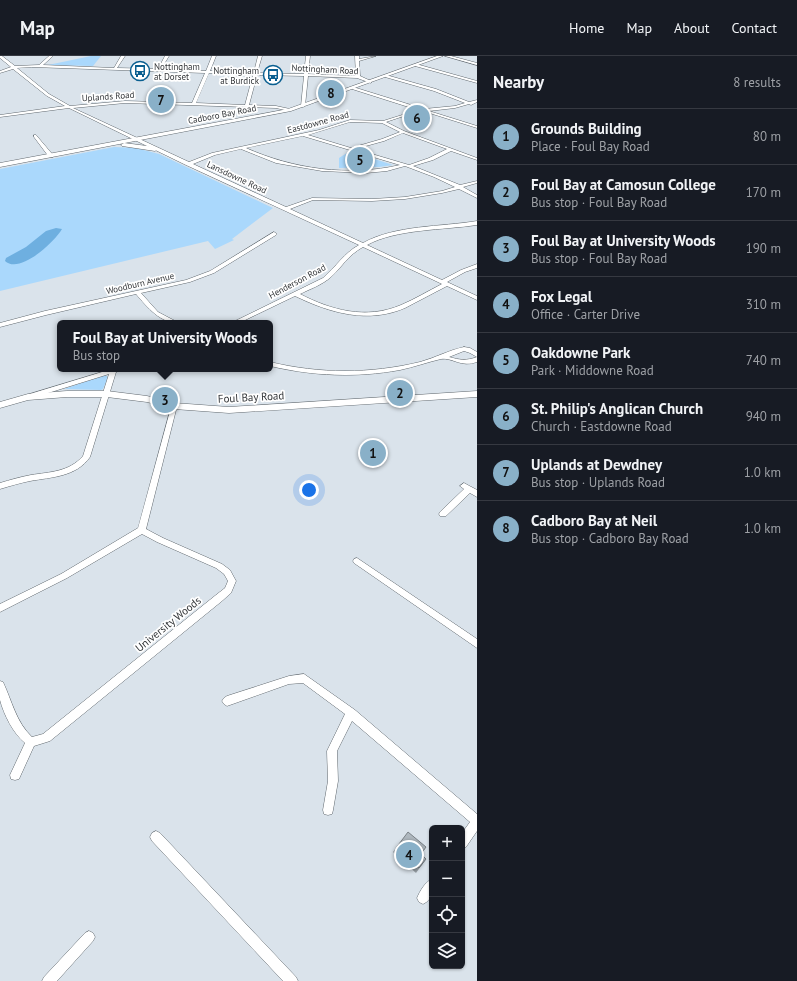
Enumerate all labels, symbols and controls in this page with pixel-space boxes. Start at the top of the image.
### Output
text: Map [20,16,55,40]
text: Home [569,19,604,37]
text: Map [626,19,652,37]
text: About [674,19,710,37]
text: Contact [732,19,777,37]
bus stop icon: Nottingham at Dorset [129,60,151,82]
place label: Nottingham at Dorset [154,61,200,82]
street label: Nottingham Road [291,62,359,76]
bus stop icon: Nottingham at Burdick [262,64,284,86]
place label: Nottingham at Burdick [213,65,260,86]
text: Nearby [493,71,544,93]
text: 8 results [733,74,781,91]
pin: 8 [318,78,344,108]
pin: 7 [148,85,174,115]
street label: Uplands Road [81,89,135,103]
street label: Cadboro Bay Road [187,102,257,126]
pin: 6 [404,103,430,133]
street label: Eastdowne Road [286,108,350,135]
text: Grounds Building [531,119,642,138]
text: 1 [502,128,510,145]
text: 80 m [753,128,781,145]
text: Place · Foul Bay Road [531,138,650,155]
pin: 5 [347,145,373,175]
street label: Lansdowne Road [205,158,269,196]
text: Foul Bay at Camosun College [531,175,716,194]
text: 2 [502,184,510,201]
text: 170 m [746,184,781,201]
text: Bus stop · Foul Bay Road [531,194,667,211]
text: Foul Bay at University Woods [531,231,716,250]
text: 3 [502,240,510,257]
text: 190 m [746,240,781,257]
text: Bus stop · Foul Bay Road [531,250,667,267]
street label: Henderson Road [267,261,328,301]
street label: Woodburn Avenue [105,270,176,296]
text: Fox Legal [531,287,592,306]
text: 4 [502,296,510,313]
text: 310 m [746,296,781,313]
text: Office · Carter Drive [531,306,640,323]
popup [57,320,273,372]
text: Foul Bay at University Woods [73,328,257,347]
text: Oakdowne Park [531,343,630,362]
text: Bus stop [73,347,120,364]
text: 5 [502,352,510,369]
text: 740 m [746,352,781,369]
text: Park · Middowne Road [531,362,654,379]
pin: 2 [387,378,413,408]
pin: 3 [152,385,178,415]
street label: Foul Bay Road [217,388,285,406]
text: St. Philip's Anglican Church [531,399,703,418]
text: 6 [502,408,510,425]
text: 940 m [746,408,781,425]
text: Church · Eastdowne Road [531,418,672,435]
pin: 1 [360,438,386,468]
text: Uplands at Dewdney [531,455,662,474]
text: 7 [502,464,510,481]
text: 1.0 km [744,464,781,481]
text: Bus stop · Uplands Road [531,474,665,491]
your location [299,480,319,500]
text: Cadboro Bay at Neil [531,511,657,530]
text: 8 [502,520,510,537]
text: 1.0 km [744,520,781,537]
text: Bus stop · Cadboro Bay Road [531,530,689,547]
street label: University Woods [132,593,204,655]
map controls [429,825,465,969]
button: + [429,825,465,861]
pin: 4 [396,840,422,870]
button: − [429,861,465,897]
button: locate [429,897,465,933]
button: layers [429,933,465,969]

